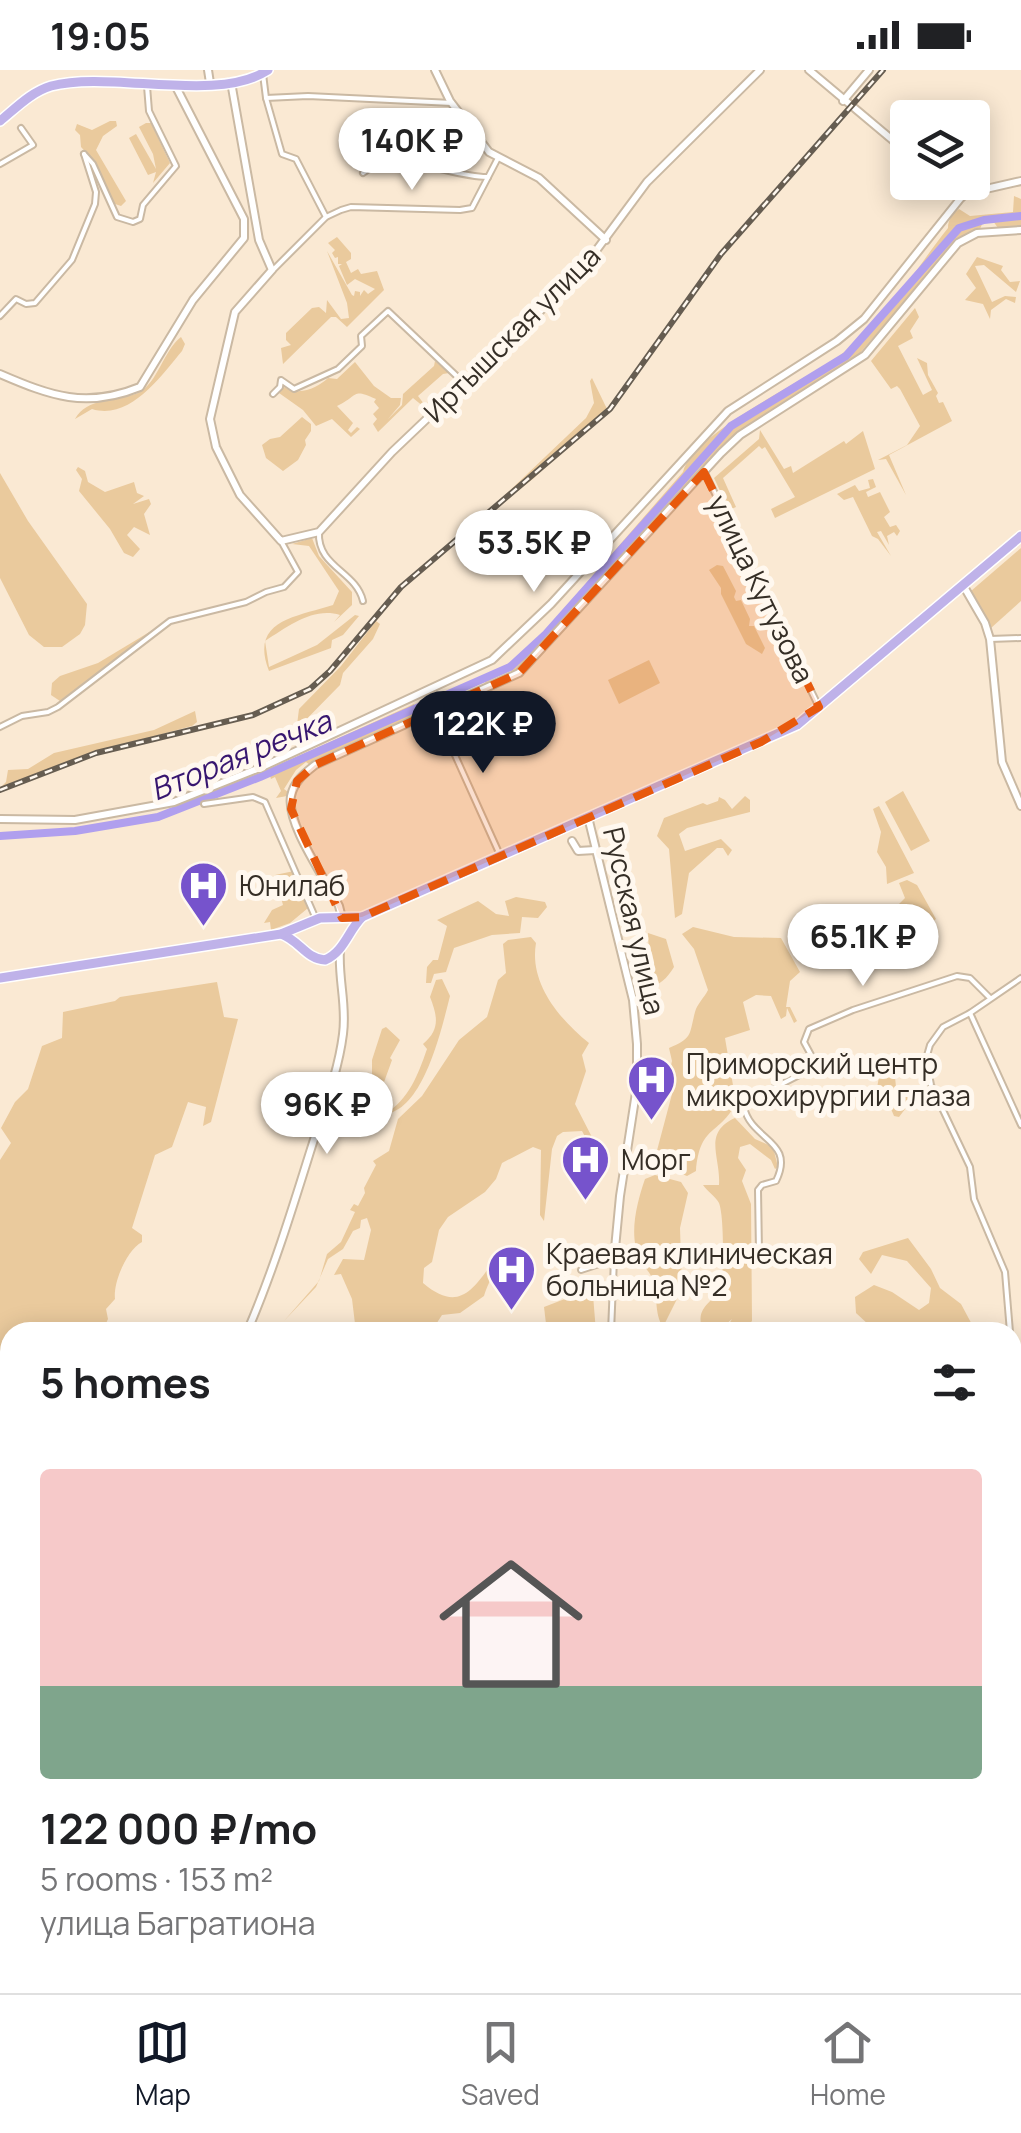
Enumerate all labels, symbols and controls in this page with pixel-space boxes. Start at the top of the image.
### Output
text: 19:05 [50,9,151,61]
map controls [890,100,990,200]
button: layers [890,100,990,200]
pin: 140K ₽ [331,108,493,193]
text: 140K ₽ [361,118,463,162]
street label: Иртышская улица [415,237,608,430]
street label: улица Кутузова [700,488,824,689]
pin: 53.5K ₽ [442,510,626,595]
text: 53.5K ₽ [477,520,591,564]
pin: 122K ₽ [402,691,564,776]
water label: Вторая речка [144,699,338,809]
text: 122K ₽ [433,701,533,745]
street label: Русская улица [595,823,675,1018]
hospital icon: Юнилаб [178,860,230,928]
place label: Юнилаб [239,866,345,904]
pin: 65.1K ₽ [771,904,955,989]
text: 65.1K ₽ [810,914,916,958]
place label: Приморский центр микрохирургии глаза [686,1044,971,1114]
hospital icon: Приморский центр микрохирургии глаза [625,1054,677,1122]
pin: 96K ₽ [257,1072,397,1157]
text: 96K ₽ [283,1082,371,1126]
hospital icon: Морг [560,1134,612,1202]
place label: Морг [621,1140,691,1178]
place label: Краевая клиническая больница №2 [546,1234,833,1304]
hospital icon: Краевая клиническая больница №2 [485,1244,537,1312]
text: 5 homes [40,1353,211,1411]
icon: filters [927,1355,982,1410]
icon: home [421,1534,601,1714]
text: 122 000 ₽/mo [40,1799,317,1857]
text: 5 rooms · 153 m² [40,1857,273,1901]
text: улица Багратиона [40,1901,316,1945]
tab: Map [135,2015,191,2113]
tab: Saved [461,2015,540,2113]
tab: Home [810,2015,886,2113]

